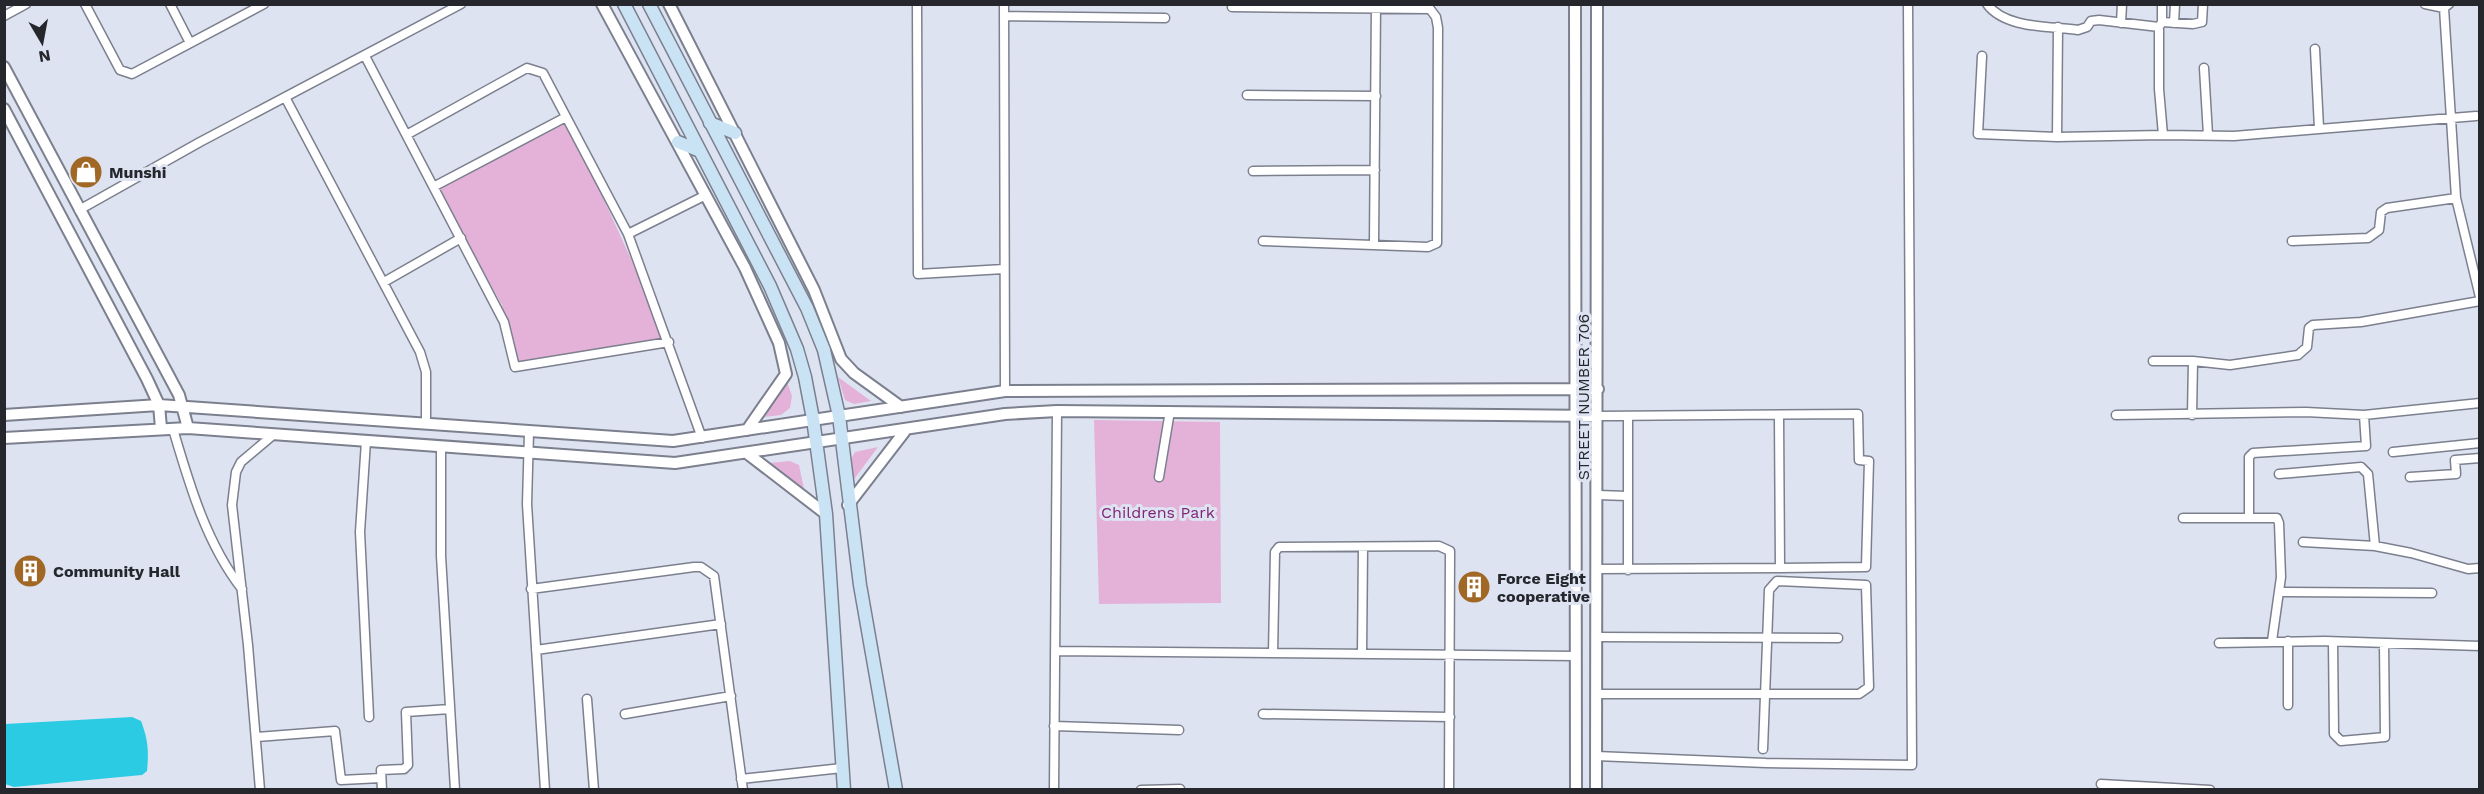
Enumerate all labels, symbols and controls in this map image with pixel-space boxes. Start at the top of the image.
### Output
north arrow [12,12,72,72]
text: N [37,46,52,67]
shop icon: Munshi [68,154,104,190]
place label: Munshi [109,163,166,182]
street label: STREET NUMBER 706 [1574,314,1593,480]
park label: Childrens Park [1101,503,1215,522]
building icon: Community Hall [12,553,48,589]
place label: Community Hall [53,562,181,581]
building icon: Force Eight cooperative [1456,569,1492,605]
place label: Force Eight cooperative [1497,569,1590,606]

